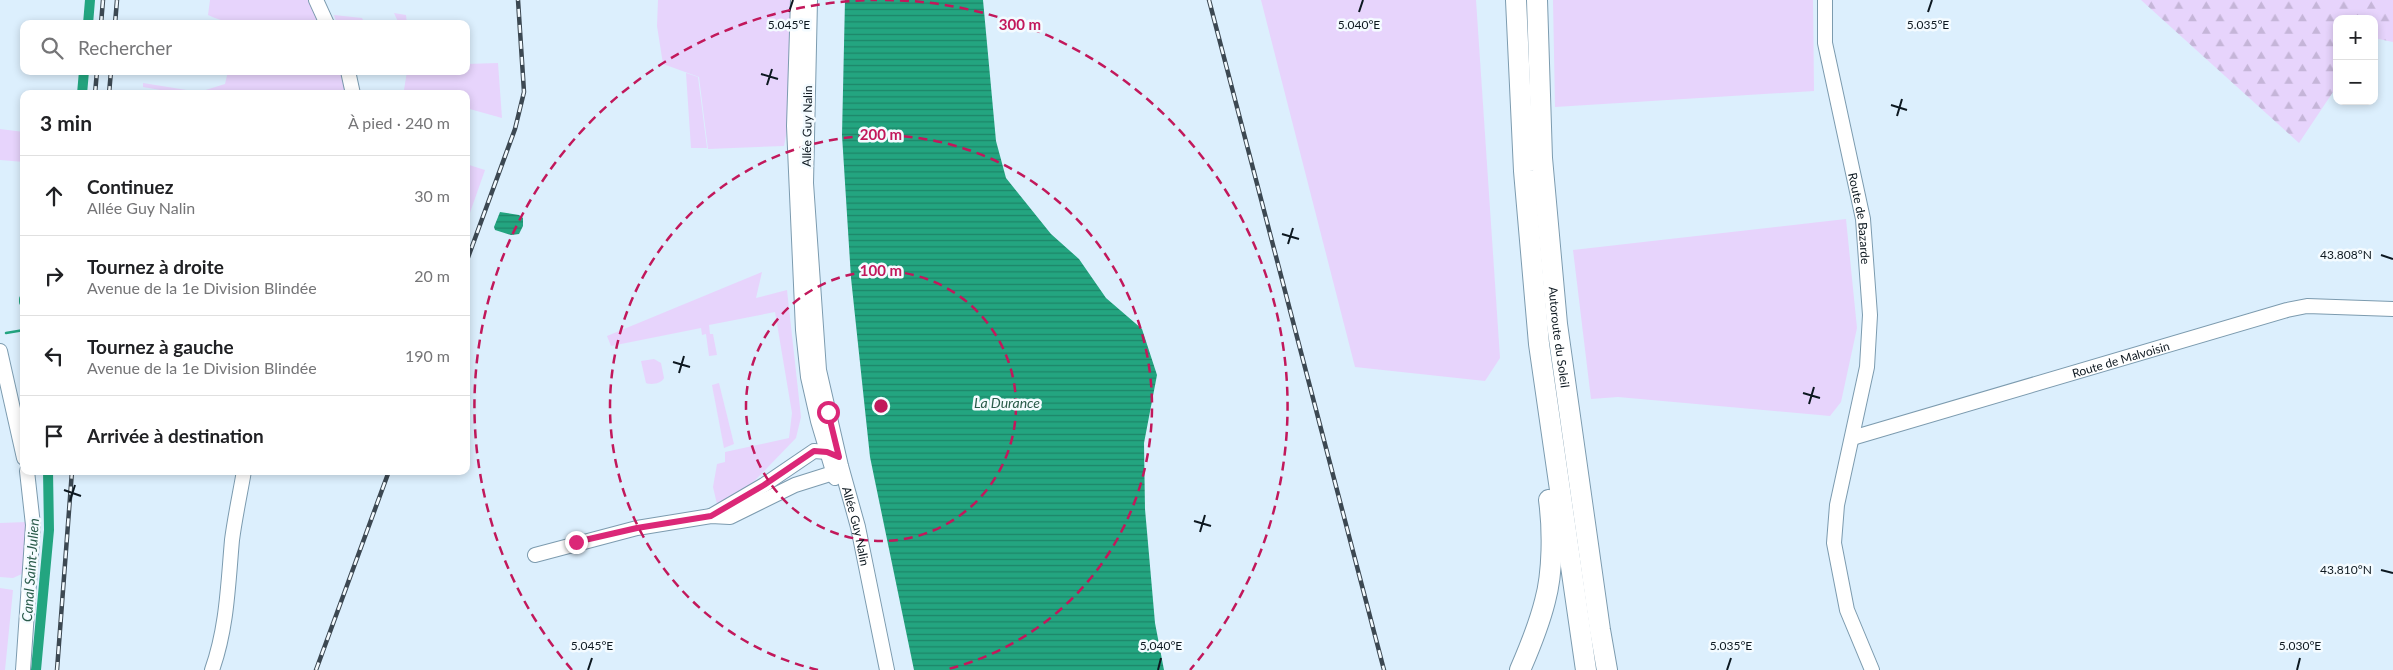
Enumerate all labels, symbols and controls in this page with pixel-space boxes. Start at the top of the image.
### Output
text: 300 m [999,15,1041,33]
map controls [2333,15,2378,105]
button: + [2333,15,2378,60]
text: 5.045°E [768,17,810,32]
text: 5.040°E [1338,17,1380,32]
text: 5.035°E [1907,17,1949,32]
search box [20,20,470,75]
icon: search [38,34,66,62]
text: Rechercher [78,36,172,59]
button: − [2333,60,2378,105]
street label: Allée Guy Nalin [799,85,815,167]
text: 3 min [40,110,92,135]
text: À pied · 240 m [348,113,450,132]
text: 200 m [860,125,902,143]
street label: Route de Bazarde [1846,171,1874,265]
text: Continuez [87,175,173,198]
icon: ahead [40,182,68,210]
text: 30 m [414,186,450,205]
text: Allée Guy Nalin [87,198,195,217]
text: 43.808°N [2320,247,2372,262]
text: Tournez à droite [87,255,224,278]
text: 100 m [860,261,902,279]
icon: right [40,262,68,290]
text: 20 m [414,266,450,285]
text: Avenue de la 1e Division Blindée [87,278,317,297]
street label: Autoroute du Soleil [1546,286,1573,389]
text: Tournez à gauche [87,335,234,358]
street label: Route de Malvoisin [2070,338,2171,380]
icon: left [40,342,68,370]
text: 190 m [405,346,450,365]
text: Avenue de la 1e Division Blindée [87,358,317,377]
water label: La Durance [974,394,1040,411]
centre of rings [872,397,890,415]
route start [817,401,840,424]
icon: arrive [40,422,68,450]
text: Arrivée à destination [87,424,264,447]
street label: Allée Guy Nalin [840,485,873,567]
water label: Canal Saint-Julien [18,518,42,622]
route end [565,531,588,554]
text: 43.810°N [2320,562,2372,577]
text: 5.045°E [571,638,613,653]
text: 5.040°E [1140,638,1182,653]
text: 5.035°E [1710,638,1752,653]
text: 5.030°E [2279,638,2321,653]

